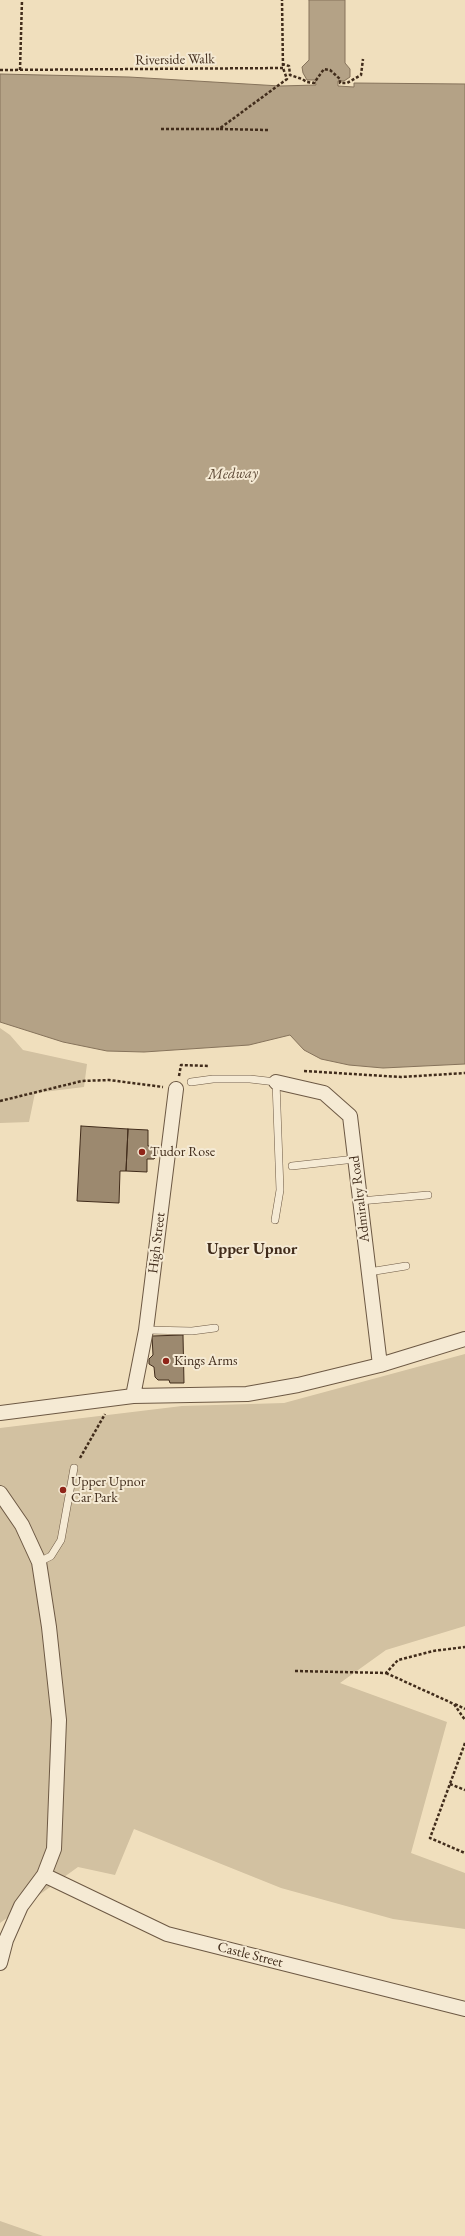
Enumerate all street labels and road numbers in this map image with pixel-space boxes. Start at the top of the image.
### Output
street label: Riverside Walk [135,51,215,69]
street label: Admiralty Road [346,1155,374,1243]
street label: High Street [145,1211,169,1275]
street label: Castle Street [216,1939,284,1971]

